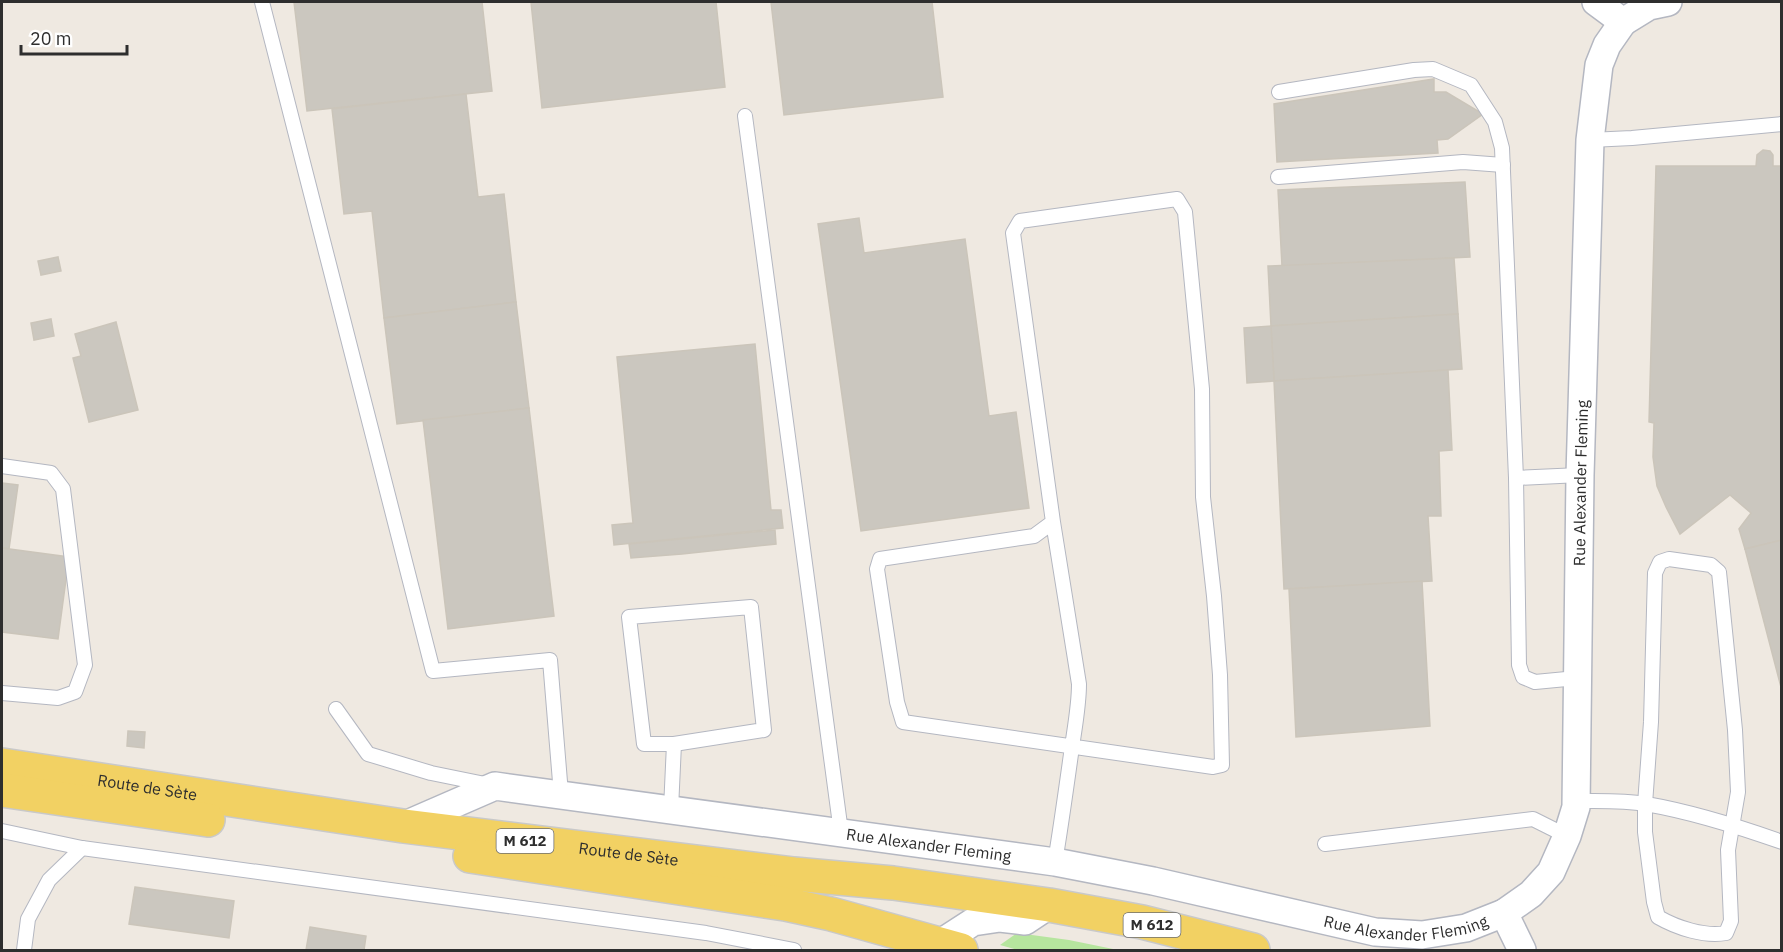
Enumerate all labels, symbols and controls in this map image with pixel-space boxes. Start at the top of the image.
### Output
scale bar [21,18,128,56]
text: 20 m [30,27,72,50]
street label: Rue Alexander Fleming [1569,399,1592,566]
street label: Route de Sète [96,770,199,805]
street label: Rue Alexander Fleming [845,824,1013,866]
road number: M 612 [496,829,554,853]
street label: Route de Sète [578,838,680,870]
street label: Rue Alexander Fleming [1322,910,1491,945]
road number: M 612 [1124,913,1180,937]

